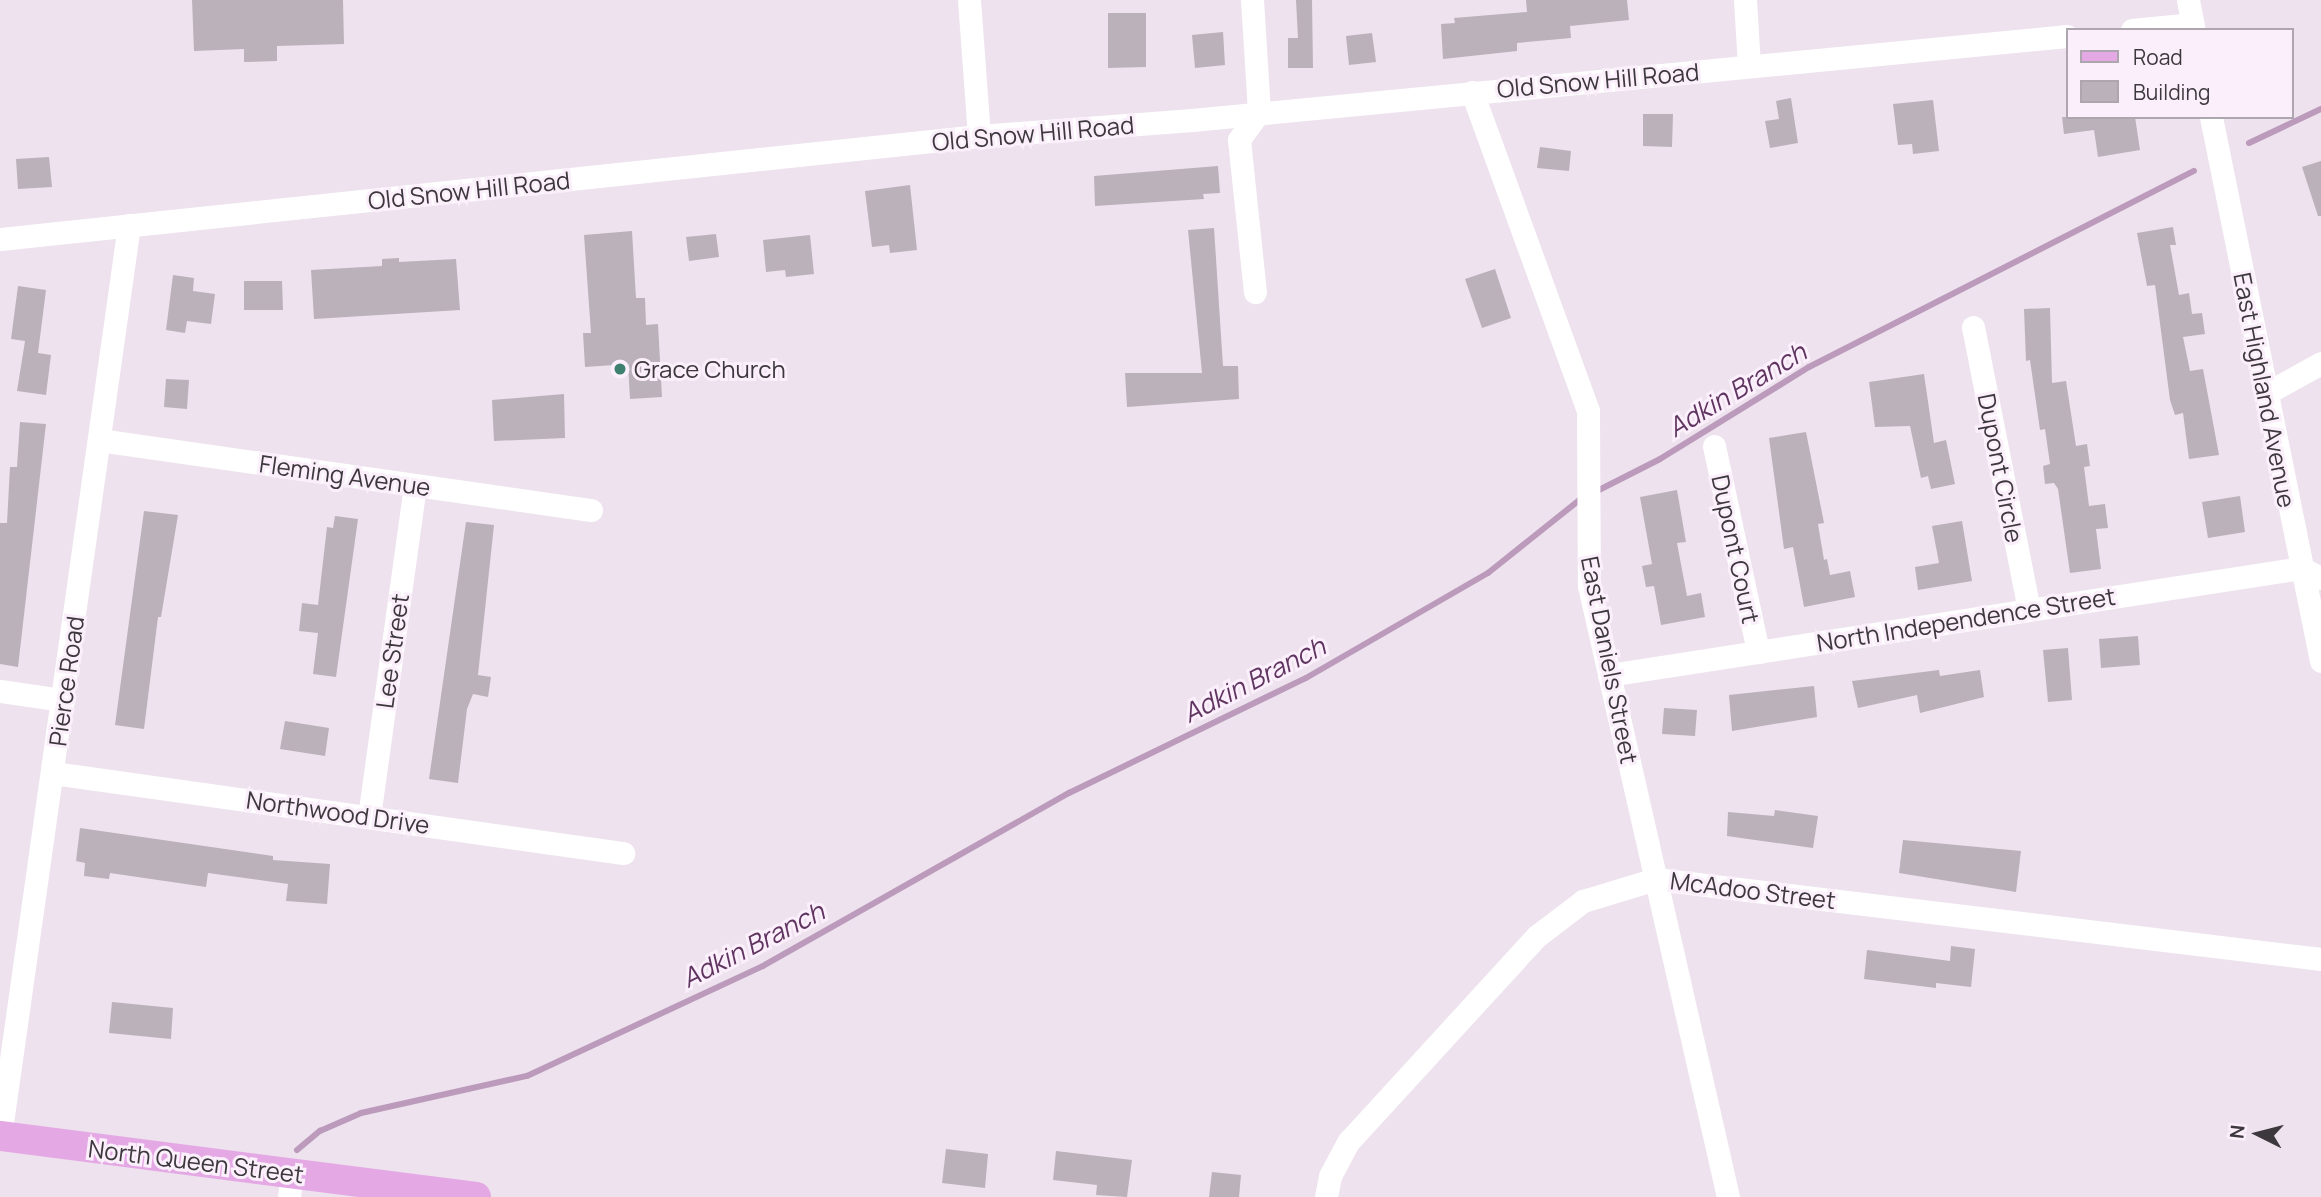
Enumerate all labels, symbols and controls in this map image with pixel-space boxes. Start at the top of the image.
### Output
legend [2066,28,2293,119]
text: Road [2133,43,2183,71]
street label: Old Snow Hill Road [1496,57,1700,103]
text: Building [2133,78,2210,106]
street label: Old Snow Hill Road [931,110,1135,156]
street label: Old Snow Hill Road [367,165,571,215]
street label: East Highland Avenue [2228,270,2302,510]
water label: Adkin Branch [1662,336,1812,444]
place label: Grace Church [634,355,786,383]
marker: Grace Church [612,361,628,377]
street label: Dupont Circle [1972,391,2030,545]
street label: Fleming Avenue [257,449,433,501]
street label: Dupont Court [1706,472,1766,626]
street label: East Daniels Street [1576,554,1644,766]
street label: North Independence Street [1815,581,2117,657]
street label: Lee Street [370,592,414,710]
street label: Pierce Road [43,614,89,748]
water label: Adkin Branch [1177,631,1331,729]
street label: Northwood Drive [245,785,431,839]
street label: McAdoo Street [1669,866,1837,914]
water label: Adkin Branch [676,896,830,994]
north arrow [2223,1099,2293,1169]
text: N [2223,1124,2251,1140]
street label: North Queen Street [87,1133,305,1189]

